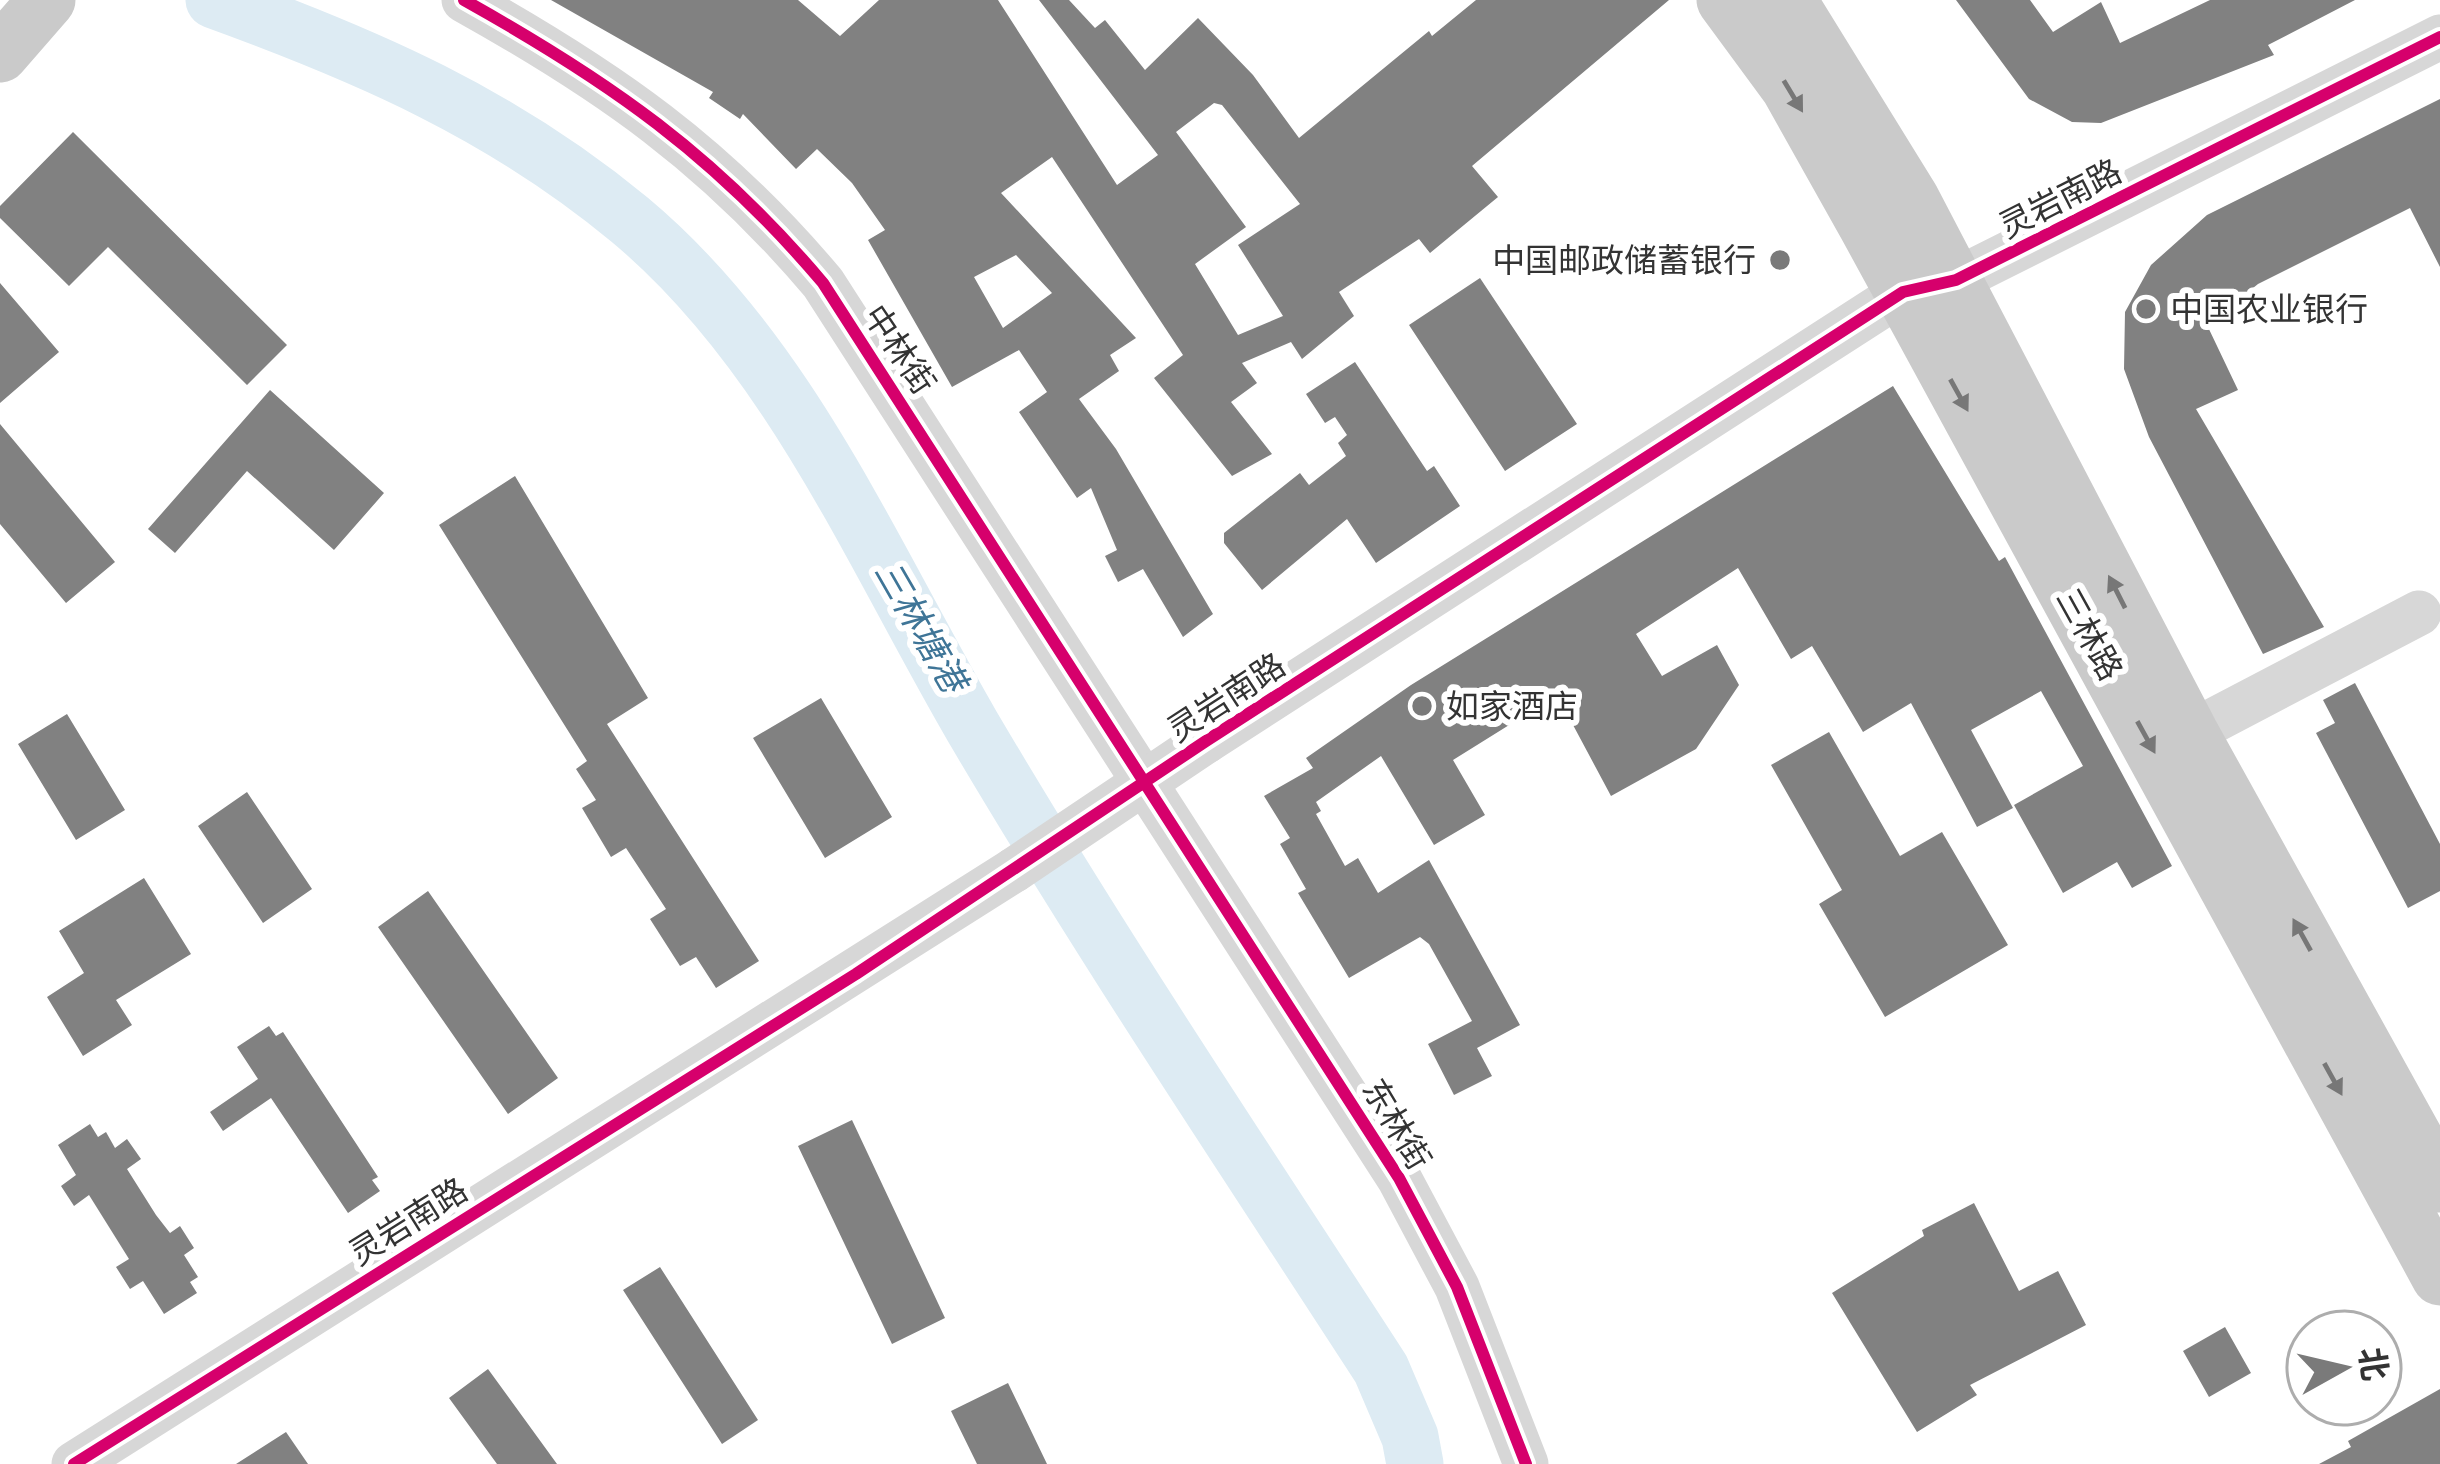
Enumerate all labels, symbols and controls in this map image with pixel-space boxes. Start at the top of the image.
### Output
one-way arrow [1781,79,1802,113]
street label: 灵岩南路 [1991,148,2129,248]
place label: 中国邮政储蓄银行 [1492,238,1756,282]
marker: 中国邮政储蓄银行 [1767,247,1793,273]
place label: 中国农业银行 [2170,287,2368,331]
street label: 中林街 [854,296,946,402]
marker: 中国农业银行 [2133,296,2159,322]
one-way arrow [1948,377,1969,412]
water label: 三林塘港 [864,552,980,705]
one-way arrow [2107,574,2128,609]
street label: 三林路 [2047,580,2133,688]
street label: 灵岩南路 [1159,643,1293,751]
place label: 如家酒店 [1446,684,1578,728]
marker: 如家酒店 [1409,693,1435,719]
one-way arrow [2135,719,2156,754]
one-way arrow [2292,917,2313,952]
one-way arrow [2322,1062,2343,1097]
street label: 东林街 [1353,1070,1441,1178]
street label: 灵岩南路 [340,1167,476,1275]
north arrow [2284,1308,2404,1428]
text: 北 [2350,1344,2398,1383]

